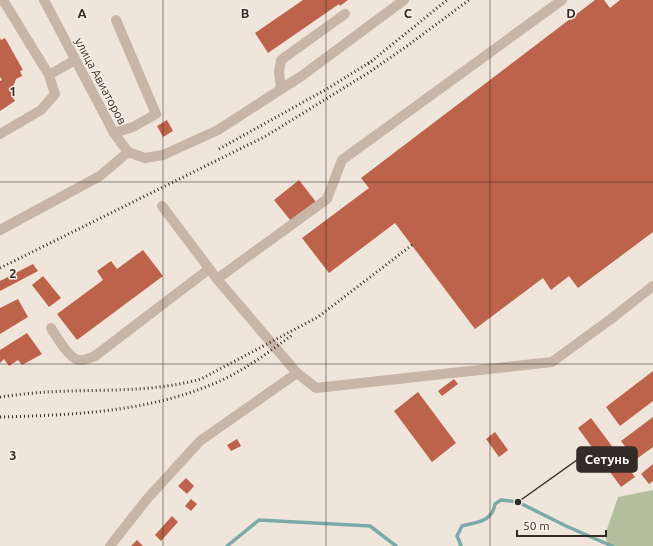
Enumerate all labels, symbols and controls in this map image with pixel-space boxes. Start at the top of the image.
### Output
text: A [77,6,87,20]
text: B [241,6,250,20]
text: C [404,6,413,20]
text: D [566,6,576,20]
street label: улица Авиаторов [73,35,129,127]
text: 1 [9,84,17,98]
text: 2 [9,266,17,280]
callout: Сетунь [577,447,637,472]
text: 3 [9,448,17,462]
text: Сетунь [585,452,629,466]
scale bar [517,512,606,538]
text: 50 m [523,519,550,532]

